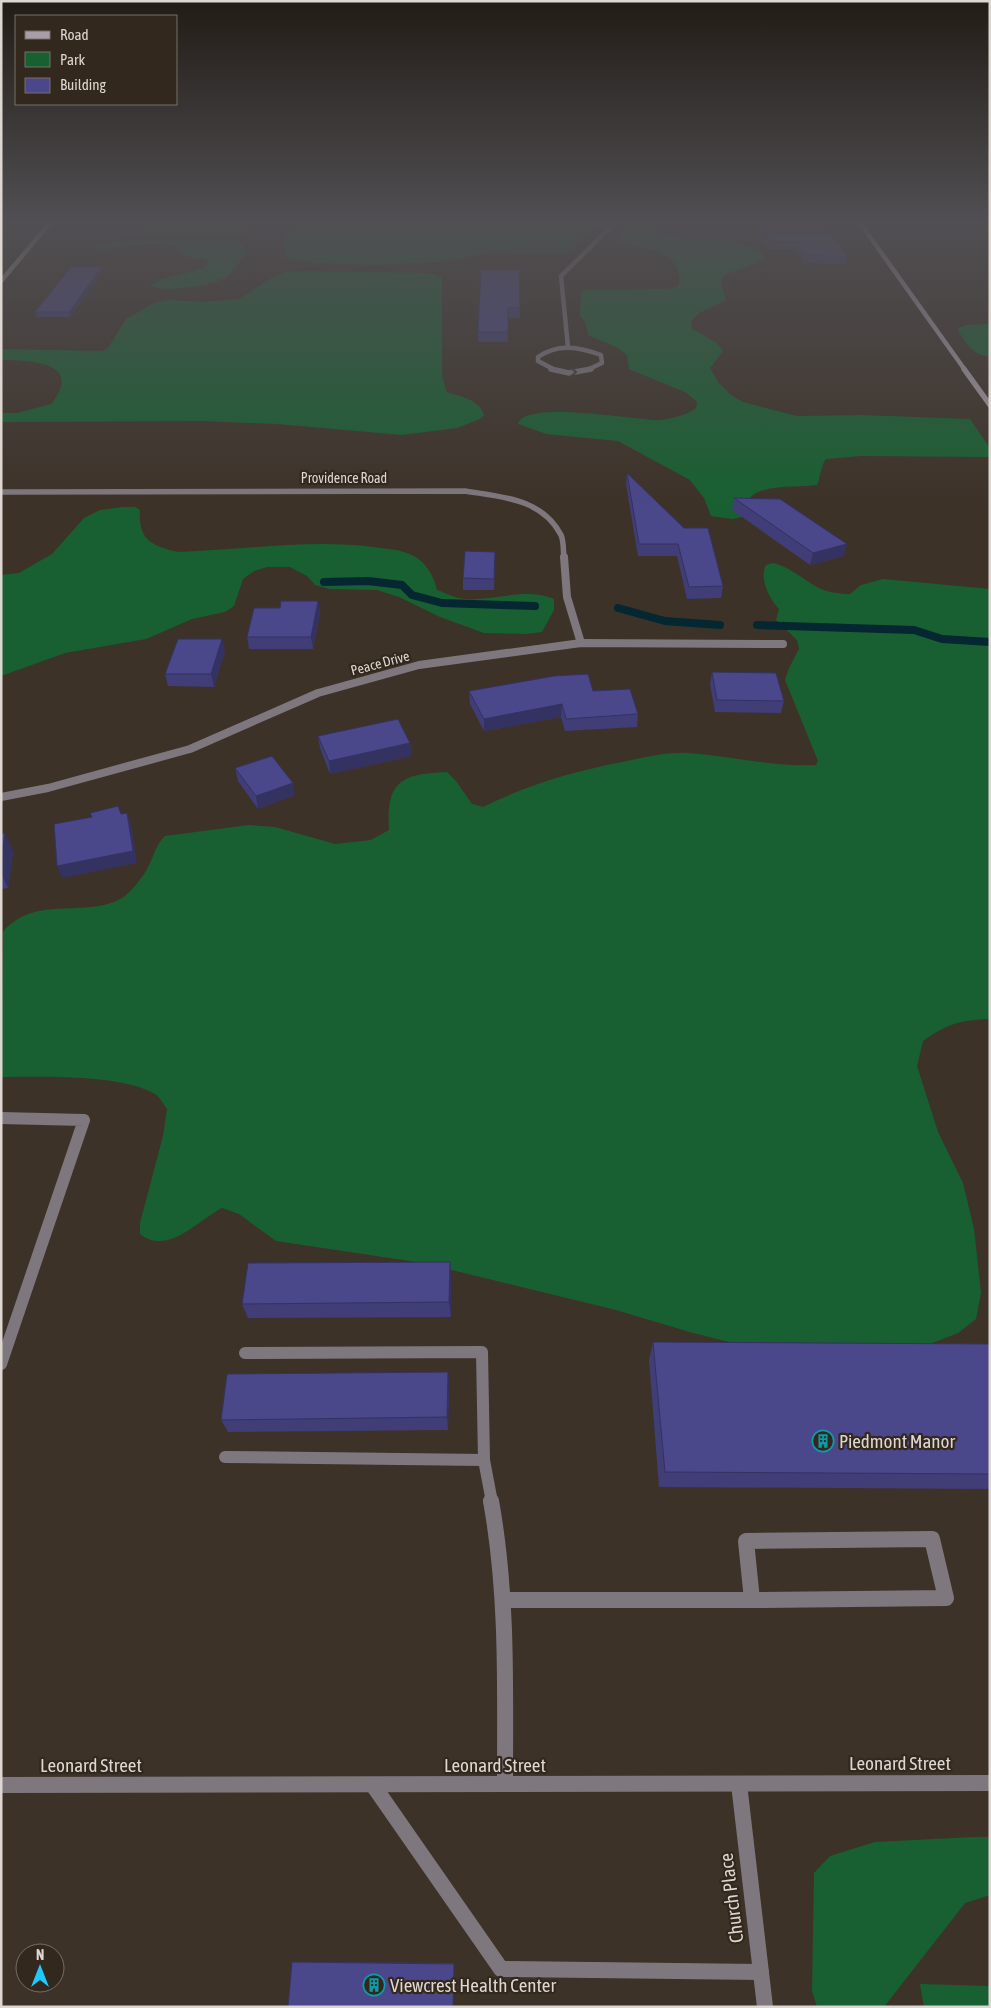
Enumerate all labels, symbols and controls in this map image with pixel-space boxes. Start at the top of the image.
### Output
legend [15,15,178,105]
text: Road [60,26,89,43]
text: Park [60,51,85,68]
text: Building [60,76,106,93]
one-way arrow [569,366,577,377]
street label: Providence Road [301,470,387,486]
street label: Peace Drive [349,647,411,679]
building icon: Piedmont Manor [811,1429,835,1453]
place label: Piedmont Manor [839,1430,955,1452]
street label: Leonard Street [849,1752,951,1774]
street label: Leonard Street [40,1754,142,1776]
street label: Leonard Street [444,1754,546,1776]
street label: Church Place [715,1852,747,1944]
north arrow [15,1943,65,1993]
text: N [36,1947,44,1963]
building icon: Viewcrest Health Center [362,1973,386,1997]
place label: Viewcrest Health Center [390,1974,556,1996]

